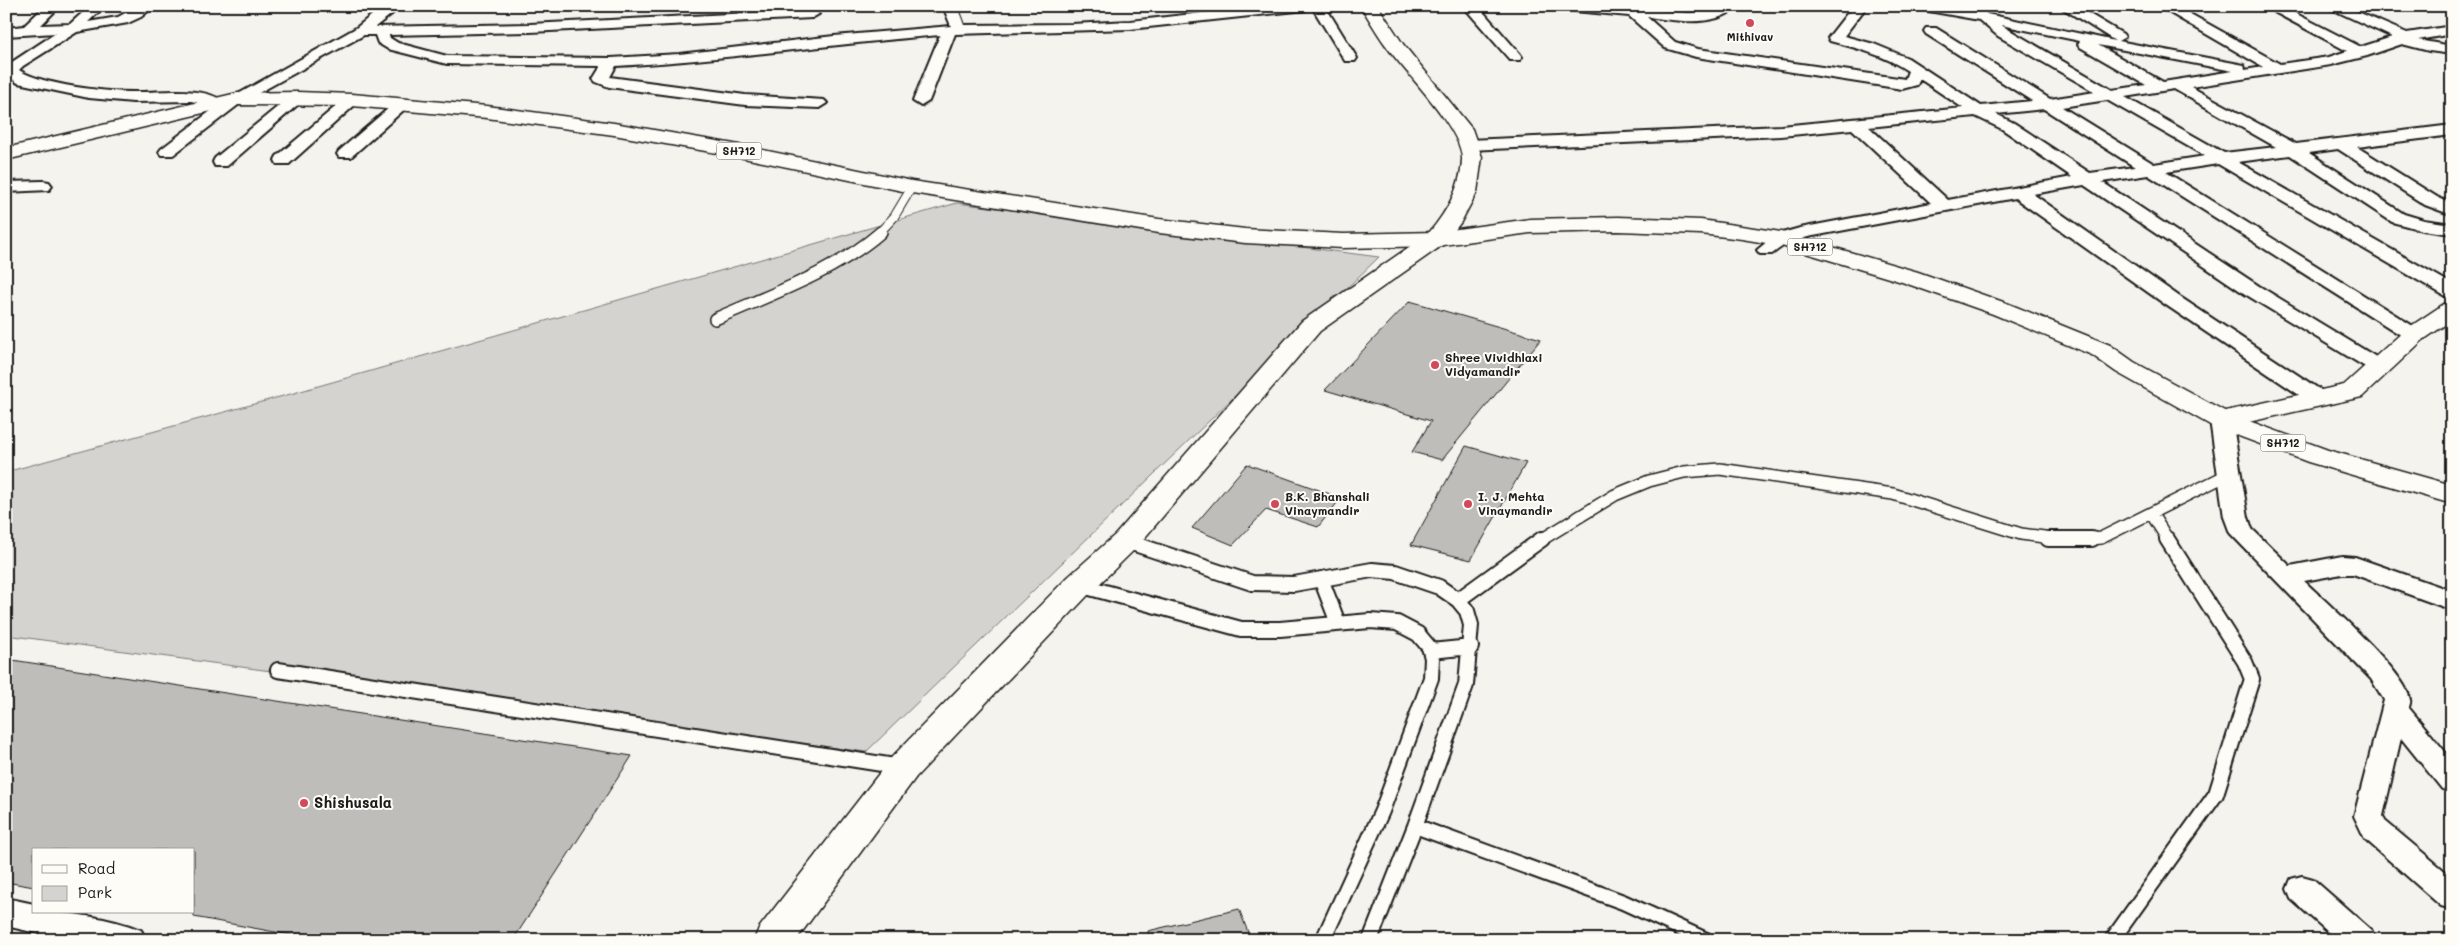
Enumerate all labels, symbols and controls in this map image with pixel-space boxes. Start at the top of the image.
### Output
marker: Mithivav [1744,17,1756,29]
place label: Mithivav [1727,29,1773,44]
road number: SH712 [716,142,762,160]
road number: SH712 [1788,238,1832,256]
place label: Shree Vividhlaxi Vidyamandir [1445,349,1542,379]
marker: Shree Vividhlaxi Vidyamandir [1429,359,1441,371]
road number: SH712 [2260,434,2306,452]
place label: B.K. Bhanshali Vinaymandir [1285,488,1370,518]
place label: I. J. Mehta Vinaymandir [1478,488,1552,518]
marker: B.K. Bhanshali Vinaymandir [1269,498,1281,510]
marker: I. J. Mehta Vinaymandir [1462,498,1474,510]
place label: Shishusala [314,792,392,812]
marker: Shishusala [298,797,310,809]
legend [32,848,195,914]
text: Road [78,858,115,878]
text: Park [78,882,112,902]

